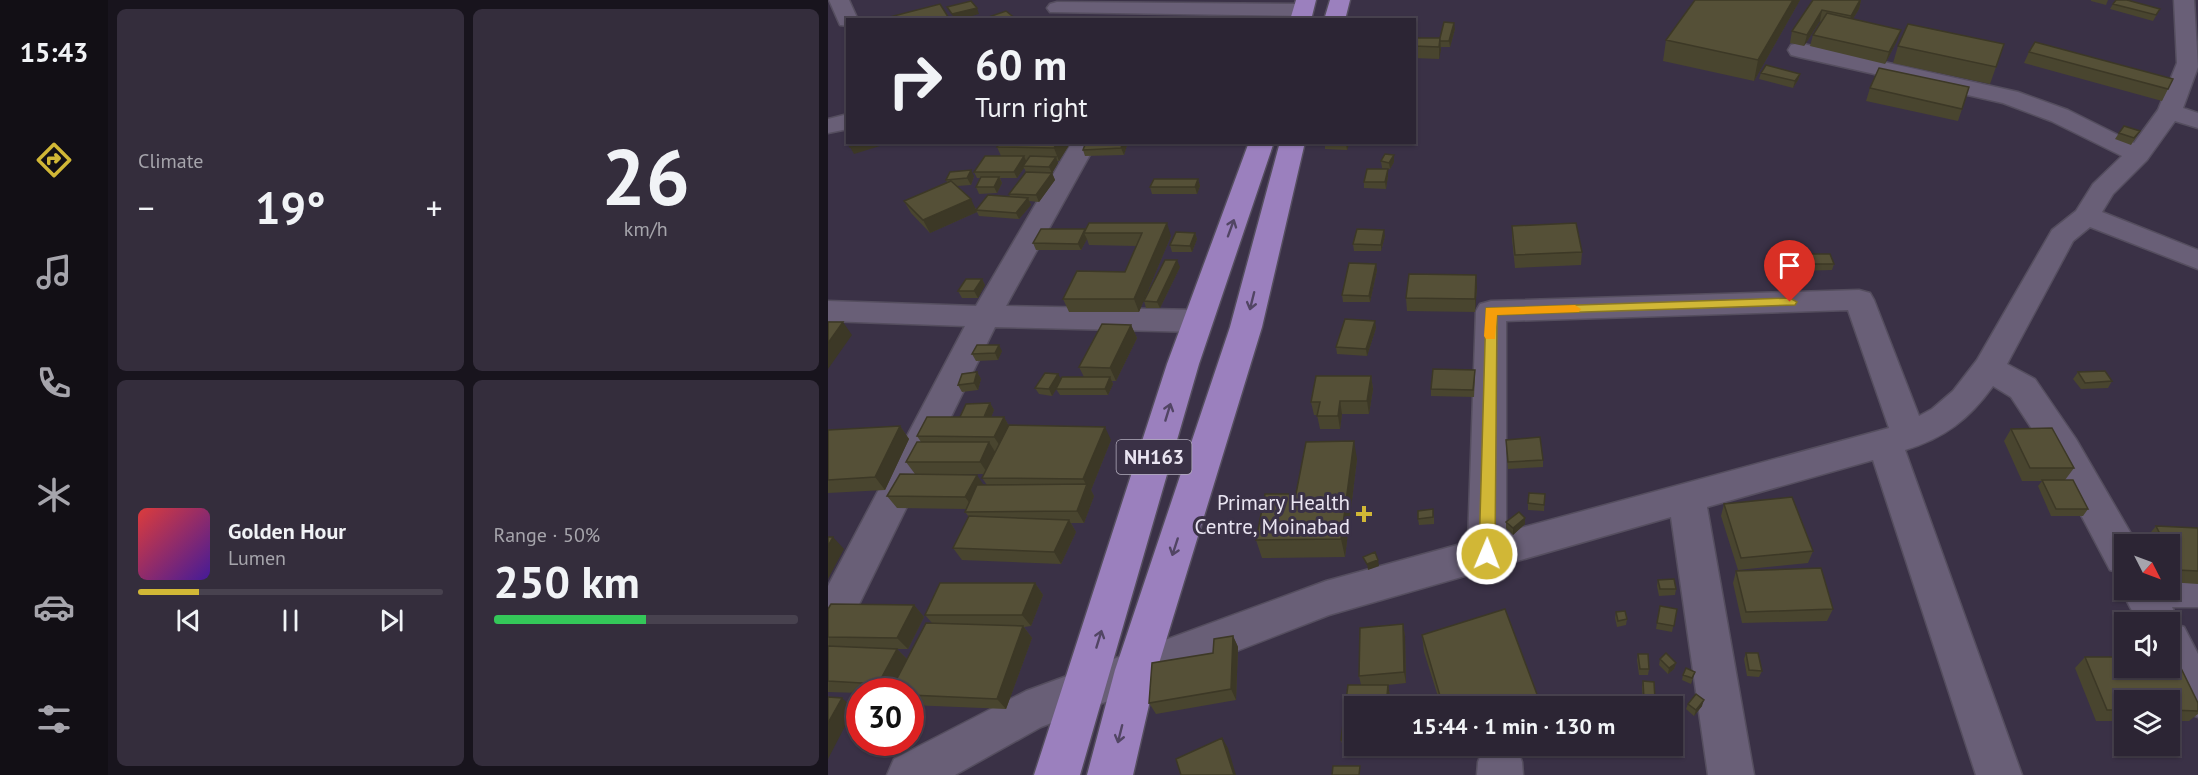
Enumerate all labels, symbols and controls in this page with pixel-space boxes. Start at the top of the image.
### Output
text: 15:43 [20,35,88,69]
text: 60 m [975,37,1067,92]
icon: right [876,42,954,120]
text: Turn right [975,90,1088,124]
text: 26 [602,126,690,227]
icon: directions [33,139,75,181]
text: Climate [138,148,204,174]
text: 19° [255,178,326,236]
text: − [138,186,155,229]
text: + [426,186,442,229]
text: km/h [624,216,668,242]
one-way arrow [1227,219,1238,238]
pin [1764,240,1815,302]
icon: arrive [1773,249,1806,282]
icon: music [33,251,75,293]
one-way arrow [1246,291,1258,310]
icon: phone [33,362,75,404]
one-way arrow [1163,403,1174,422]
road number: NH163 [1116,440,1192,474]
icon: climate [33,474,75,516]
place label: Primary Health Centre, Moinabad [1195,489,1350,540]
marker: Primary Health Centre, Moinabad [1355,505,1373,523]
text: Golden Hour [228,517,346,545]
text: Range · 50% [494,522,600,548]
position arrow [1455,522,1519,586]
north arrow [2114,534,2180,600]
map controls [2114,534,2180,756]
one-way arrow [1169,537,1180,556]
text: Lumen [228,545,286,571]
text: 250 km [494,552,640,610]
icon: car [33,586,75,628]
icon: previous [172,604,205,637]
icon: pause [274,604,307,637]
icon: next [375,604,408,637]
button: sound [2114,612,2180,678]
one-way arrow [1094,630,1105,649]
speed limit sign: 30 [846,678,924,756]
button: layers [2114,690,2180,756]
icon: filters [33,698,75,740]
text: 15:44 · 1 min · 130 m [1412,712,1615,740]
one-way arrow [1114,724,1126,743]

